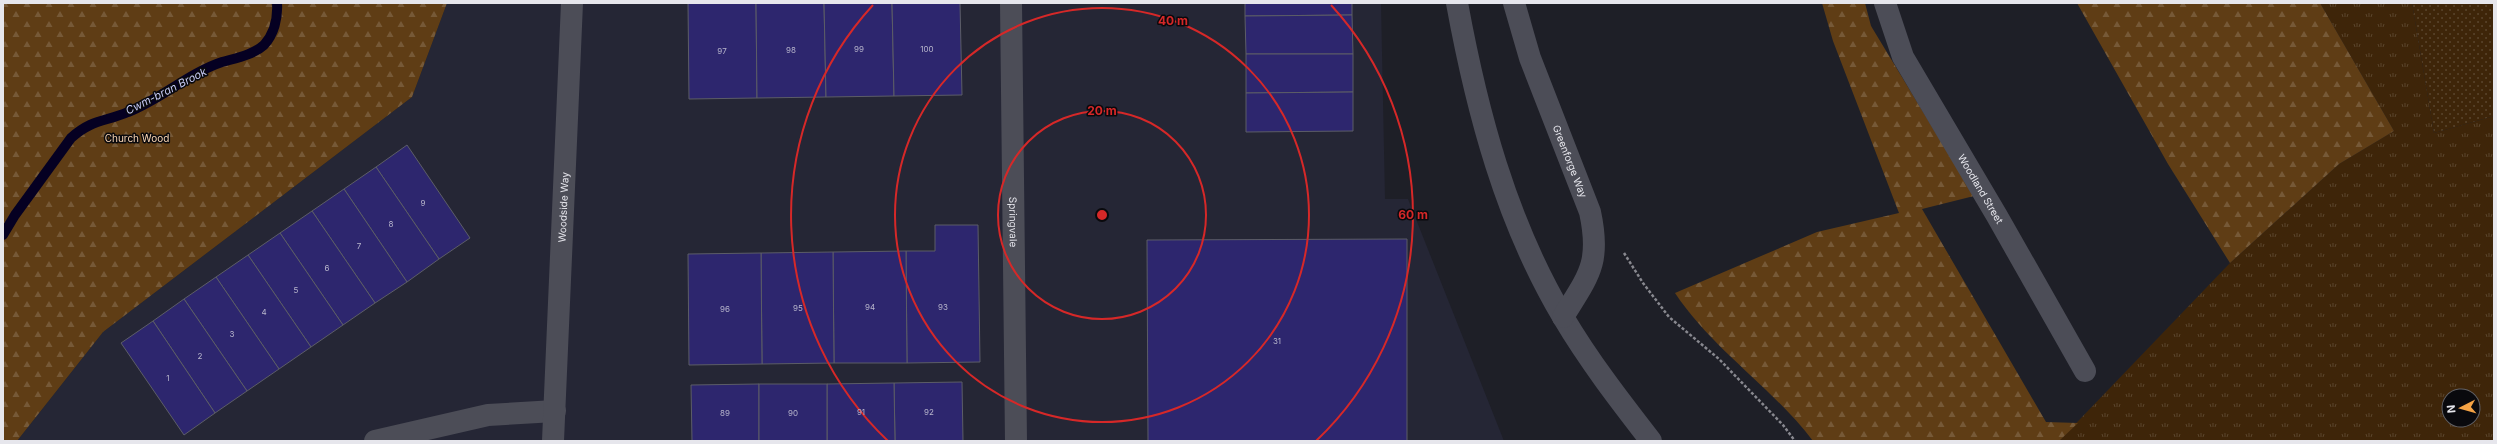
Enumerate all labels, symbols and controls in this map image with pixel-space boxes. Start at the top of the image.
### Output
text: 40 m [1158,13,1188,28]
house number: 99 [854,44,864,54]
house number: 100 [920,44,934,54]
house number: 98 [786,45,796,55]
house number: 97 [717,46,727,56]
water label: Cwm-bran Brook [123,64,210,117]
text: 20 m [1087,103,1117,118]
street label: Greenforge Way [1551,123,1590,200]
park label: Church Wood [105,132,169,144]
street label: Woodland Street [1956,152,2006,226]
street label: Woodside Way [556,171,571,243]
street label: Springvale [1007,197,1020,247]
house number: 9 [421,198,426,208]
text: 60 m [1398,207,1428,222]
centre of rings [1095,208,1109,222]
house number: 8 [389,219,394,229]
house number: 7 [357,241,362,251]
house number: 6 [325,263,330,273]
house number: 5 [294,285,299,295]
house number: 94 [865,302,875,312]
house number: 93 [938,302,948,312]
house number: 95 [793,303,803,313]
house number: 96 [720,304,730,314]
house number: 4 [261,307,267,317]
house number: 3 [230,329,235,339]
house number: 31 [1273,336,1281,346]
house number: 2 [198,351,203,361]
house number: 1 [166,373,170,383]
north arrow [2441,388,2481,428]
text: N [2444,404,2458,414]
house number: 91 [857,407,865,417]
house number: 92 [924,407,934,417]
house number: 89 [720,408,730,418]
house number: 90 [788,408,798,418]

